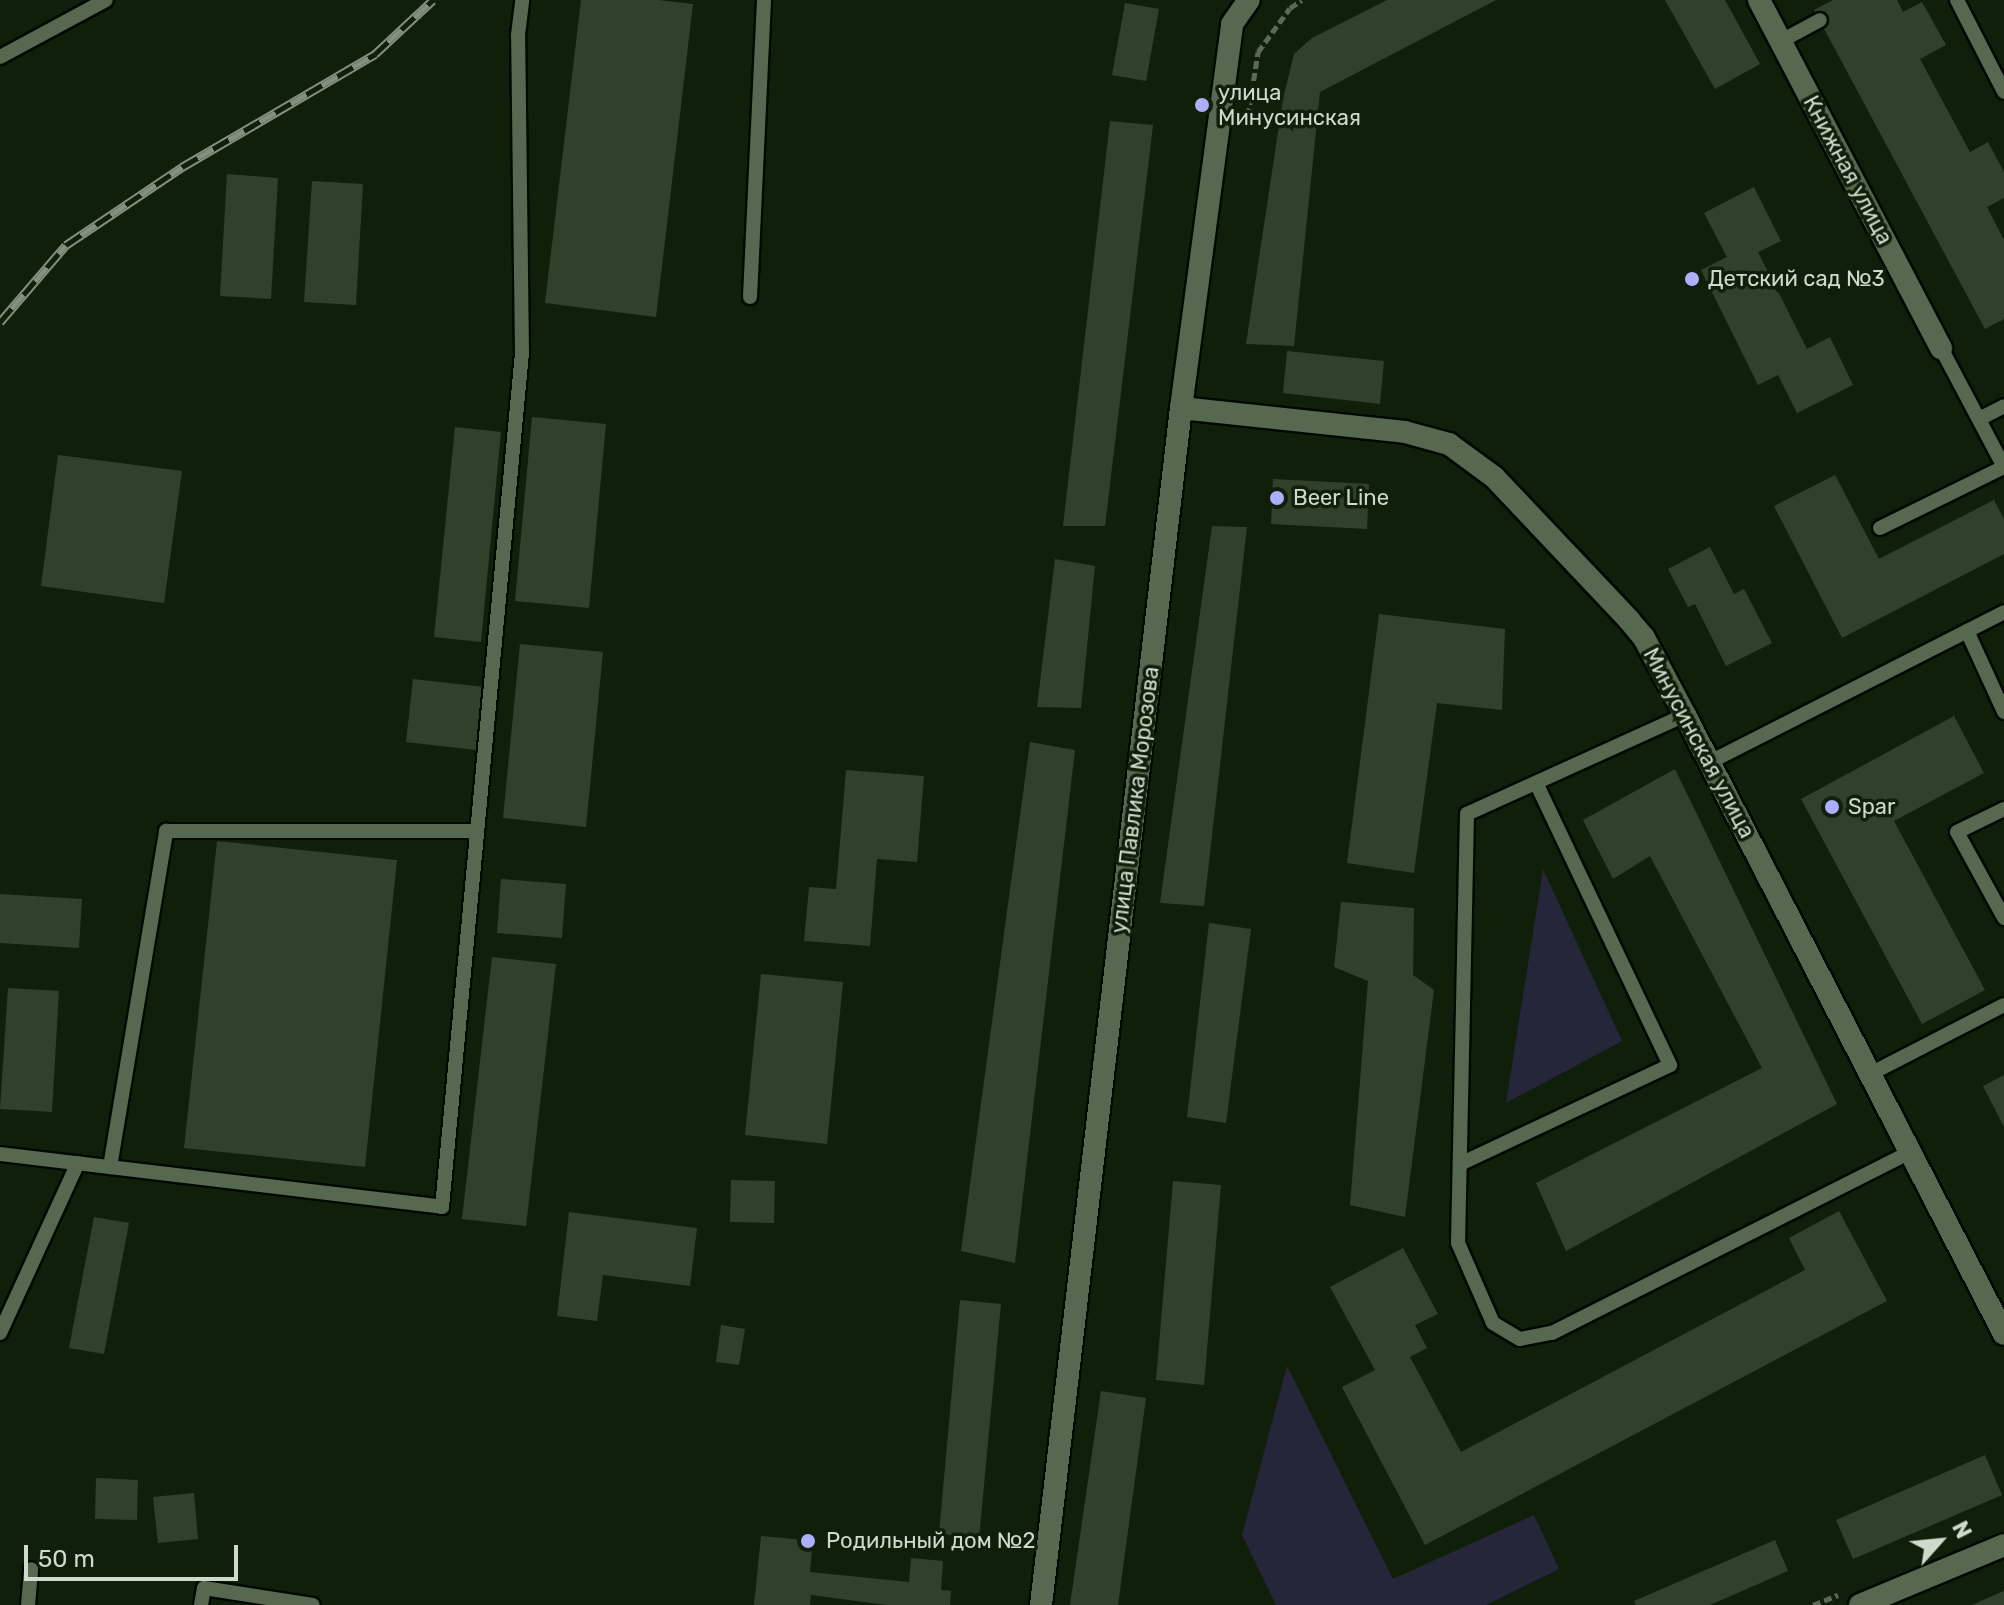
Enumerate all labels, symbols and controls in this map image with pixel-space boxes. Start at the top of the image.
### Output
place label: улица Минусинская [1218,79,1361,130]
street label: Книжная улица [1798,91,1898,249]
marker: улица Минусинская [1193,96,1211,114]
place label: Детский сад №3 [1708,266,1885,292]
marker: Детский сад №3 [1683,270,1701,288]
place label: Beer Line [1293,485,1389,511]
marker: Beer Line [1268,489,1286,507]
street label: Минусинская улица [1638,643,1760,843]
street label: улица Павлика Морозова [1106,665,1164,935]
place label: Spar [1848,794,1895,820]
marker: Spar [1823,798,1841,816]
north arrow [1900,1501,1980,1581]
text: N [1946,1517,1977,1543]
place label: Родильный дом №2 [826,1528,1035,1554]
scale bar [28,1529,242,1579]
marker: Родильный дом №2 [797,1530,819,1552]
text: 50 m [38,1545,95,1573]

